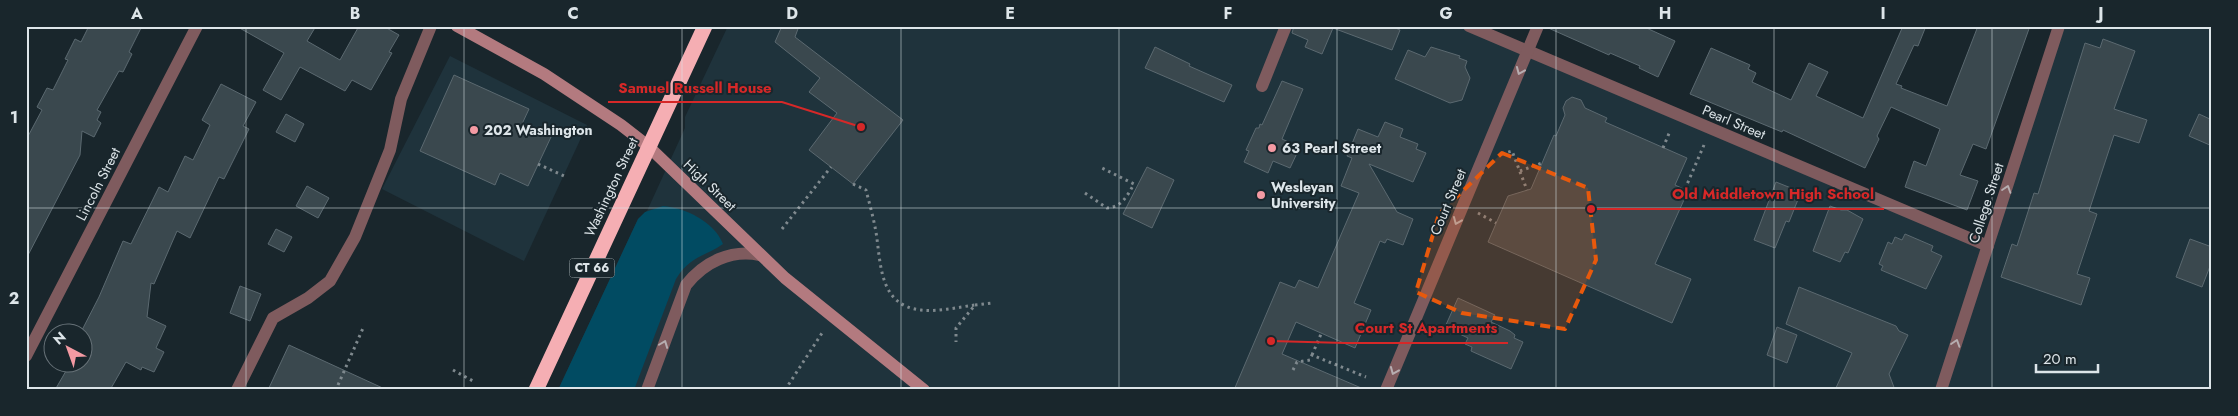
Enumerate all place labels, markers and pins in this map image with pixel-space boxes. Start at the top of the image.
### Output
callout: Samuel Russell House [608,72,782,102]
place label: 202 Washington [484,120,592,140]
marker: 202 Washington [468,124,480,136]
place label: 63 Pearl Street [1282,138,1382,158]
marker: 63 Pearl Street [1266,142,1278,154]
place label: Wesleyan University [1271,177,1336,213]
callout: Old Middletown High School [1662,179,1884,209]
marker: Wesleyan University [1255,189,1267,201]
callout: Court St Apartments [1345,313,1508,343]

